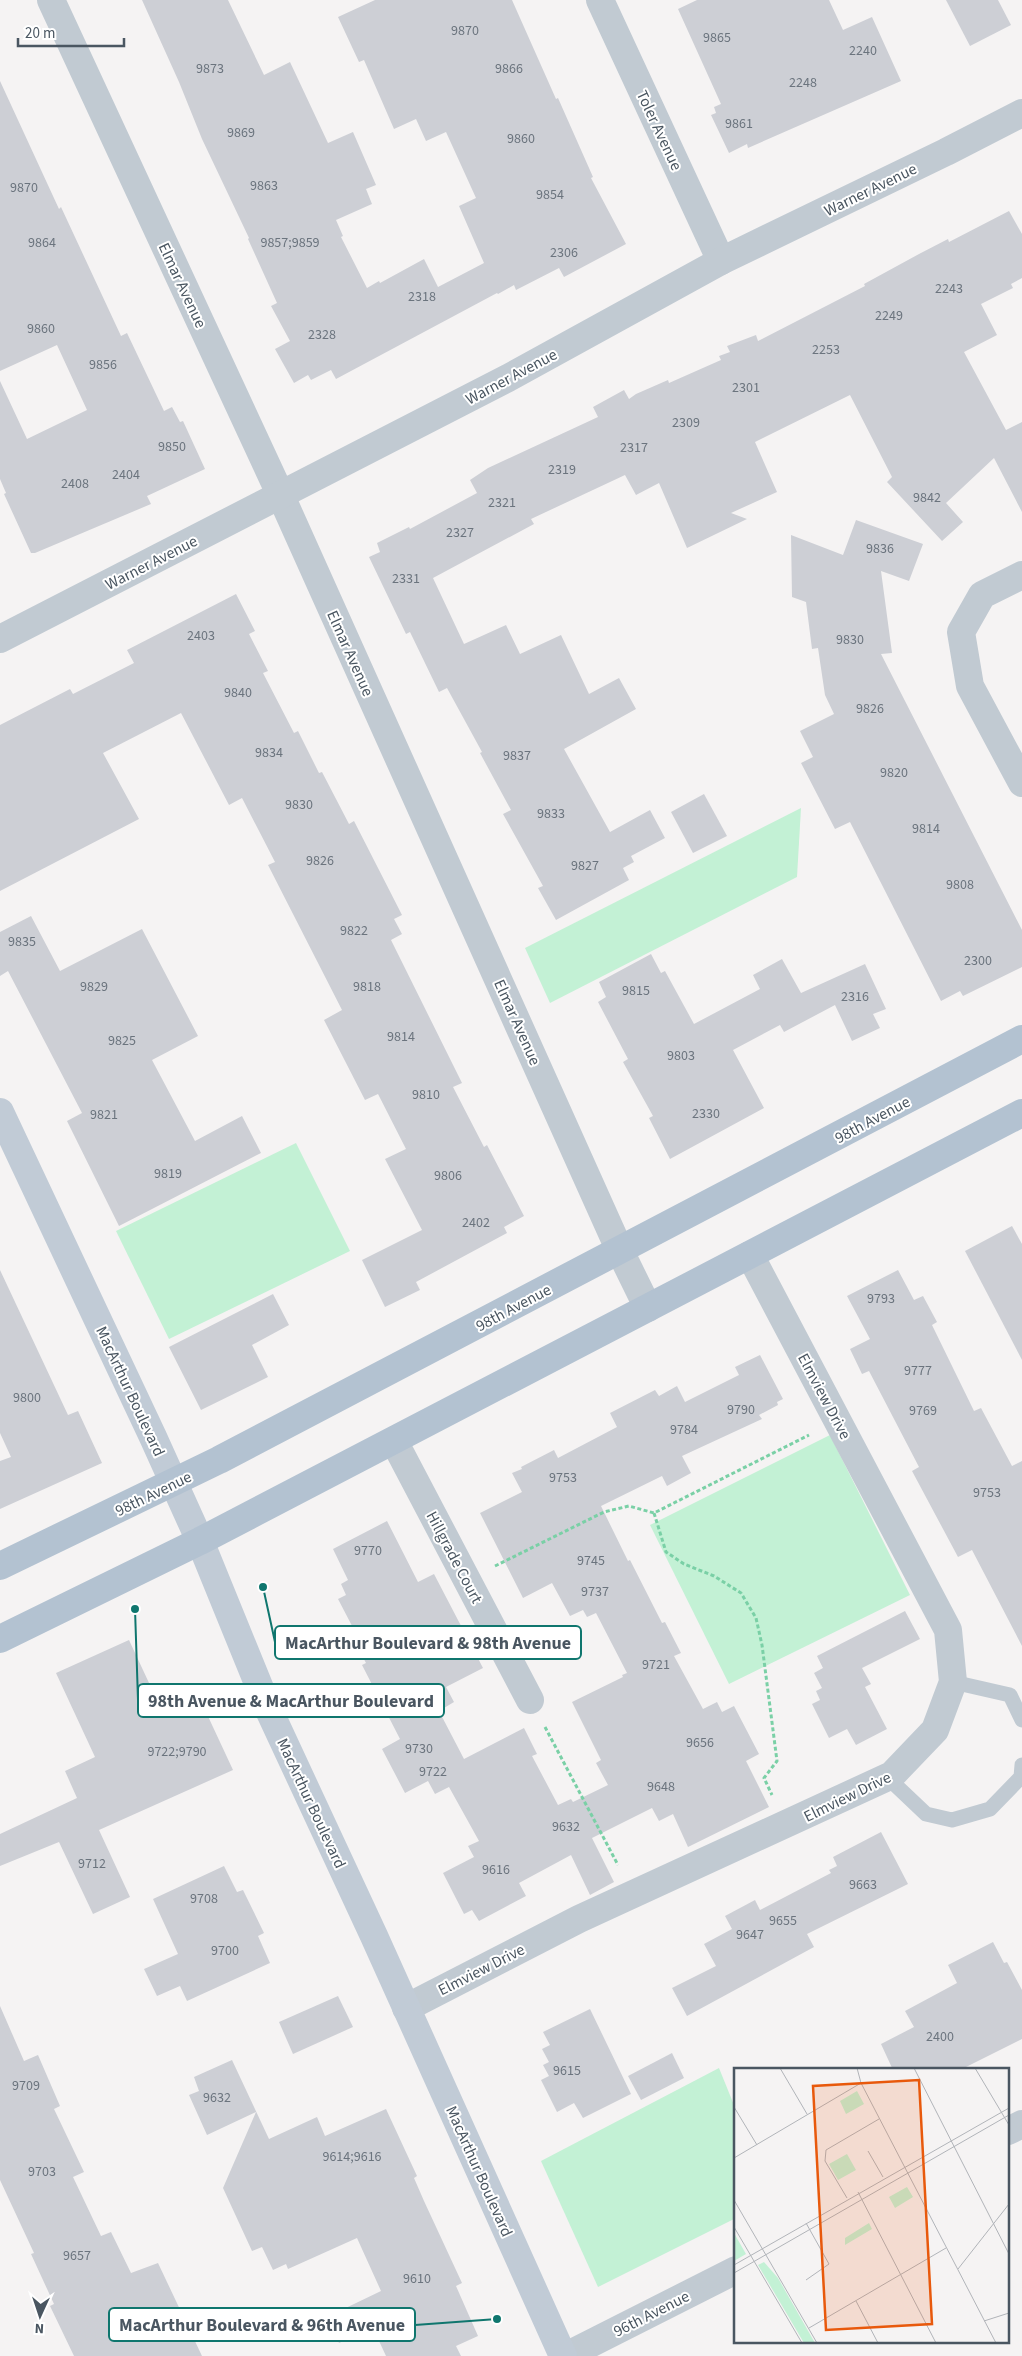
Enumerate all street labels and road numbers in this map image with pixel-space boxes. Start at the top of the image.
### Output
street label: Toler Avenue [631,87,687,174]
street label: Warner Avenue [820,158,921,222]
street label: Elmar Avenue [153,239,212,332]
street label: Warner Avenue [462,344,561,410]
street label: Warner Avenue [102,530,201,596]
street label: Elmar Avenue [321,607,379,700]
street label: Elmar Avenue [488,976,546,1069]
street label: 98th Avenue [831,1091,914,1149]
street label: 98th Avenue [472,1279,555,1337]
street label: MacArthur Boulevard [90,1323,170,1460]
street label: Elmview Drive [792,1350,856,1443]
street label: 98th Avenue [112,1466,195,1522]
street label: Hillgrade Court [421,1508,488,1608]
street label: MacArthur Boulevard [271,1735,351,1872]
street label: Elmview Drive [800,1766,895,1828]
street label: Elmview Drive [434,1939,529,2001]
street label: MacArthur Boulevard [440,2102,518,2240]
street label: 96th Avenue [610,2285,693,2342]

